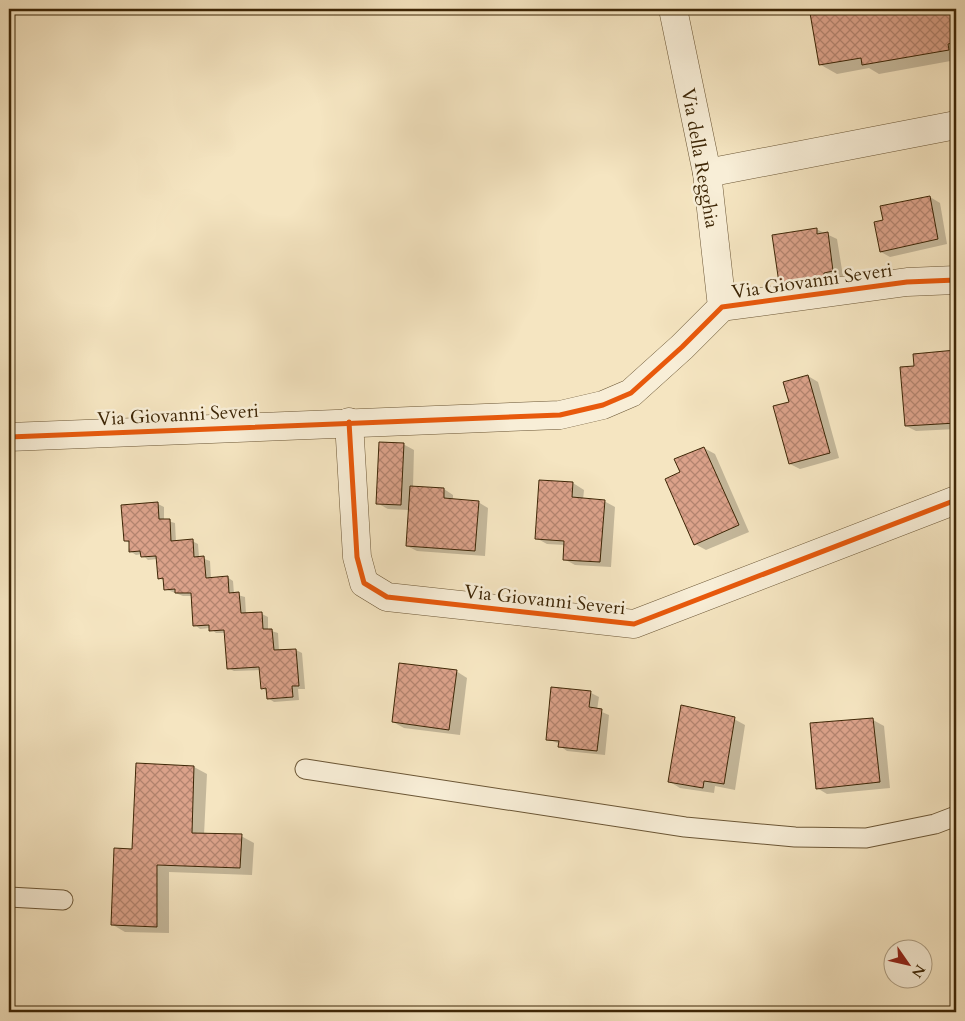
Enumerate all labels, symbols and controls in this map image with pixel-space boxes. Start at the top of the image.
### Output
street label: Via della Regghia [675,86,725,230]
street label: Via Giovanni Severi [730,257,894,305]
street label: Via Giovanni Severi [97,398,260,432]
street label: Via Giovanni Severi [463,579,627,621]
north arrow [882,938,932,988]
text: N [907,961,930,981]

